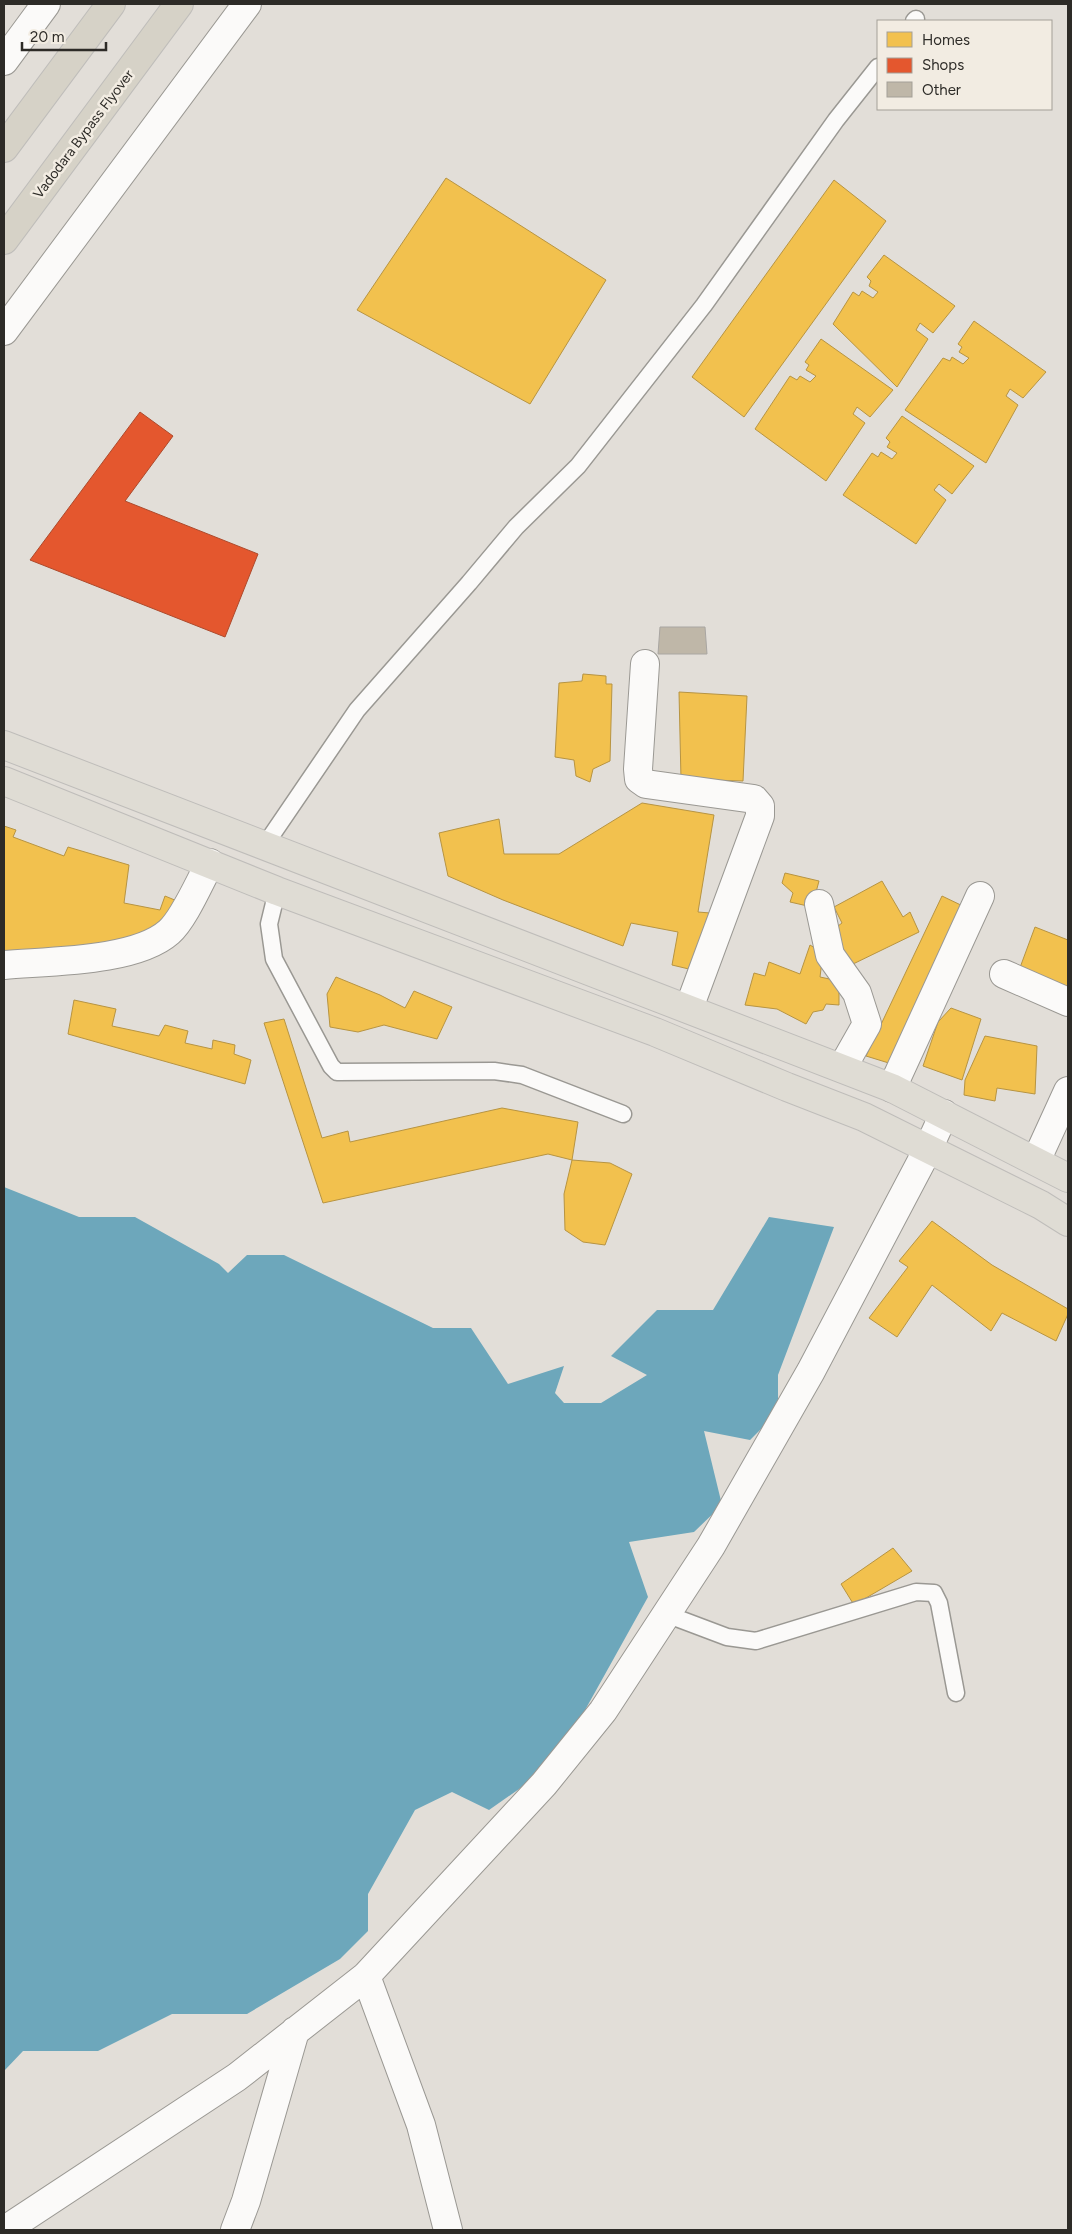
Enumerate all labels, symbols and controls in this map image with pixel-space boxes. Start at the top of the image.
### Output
scale bar [22,20,106,52]
legend [877,20,1052,110]
text: 20 m [30,28,64,46]
text: Homes [922,31,970,49]
text: Shops [922,56,964,74]
street label: Vadodara Bypass Flyover [30,67,137,202]
text: Other [922,81,961,99]

